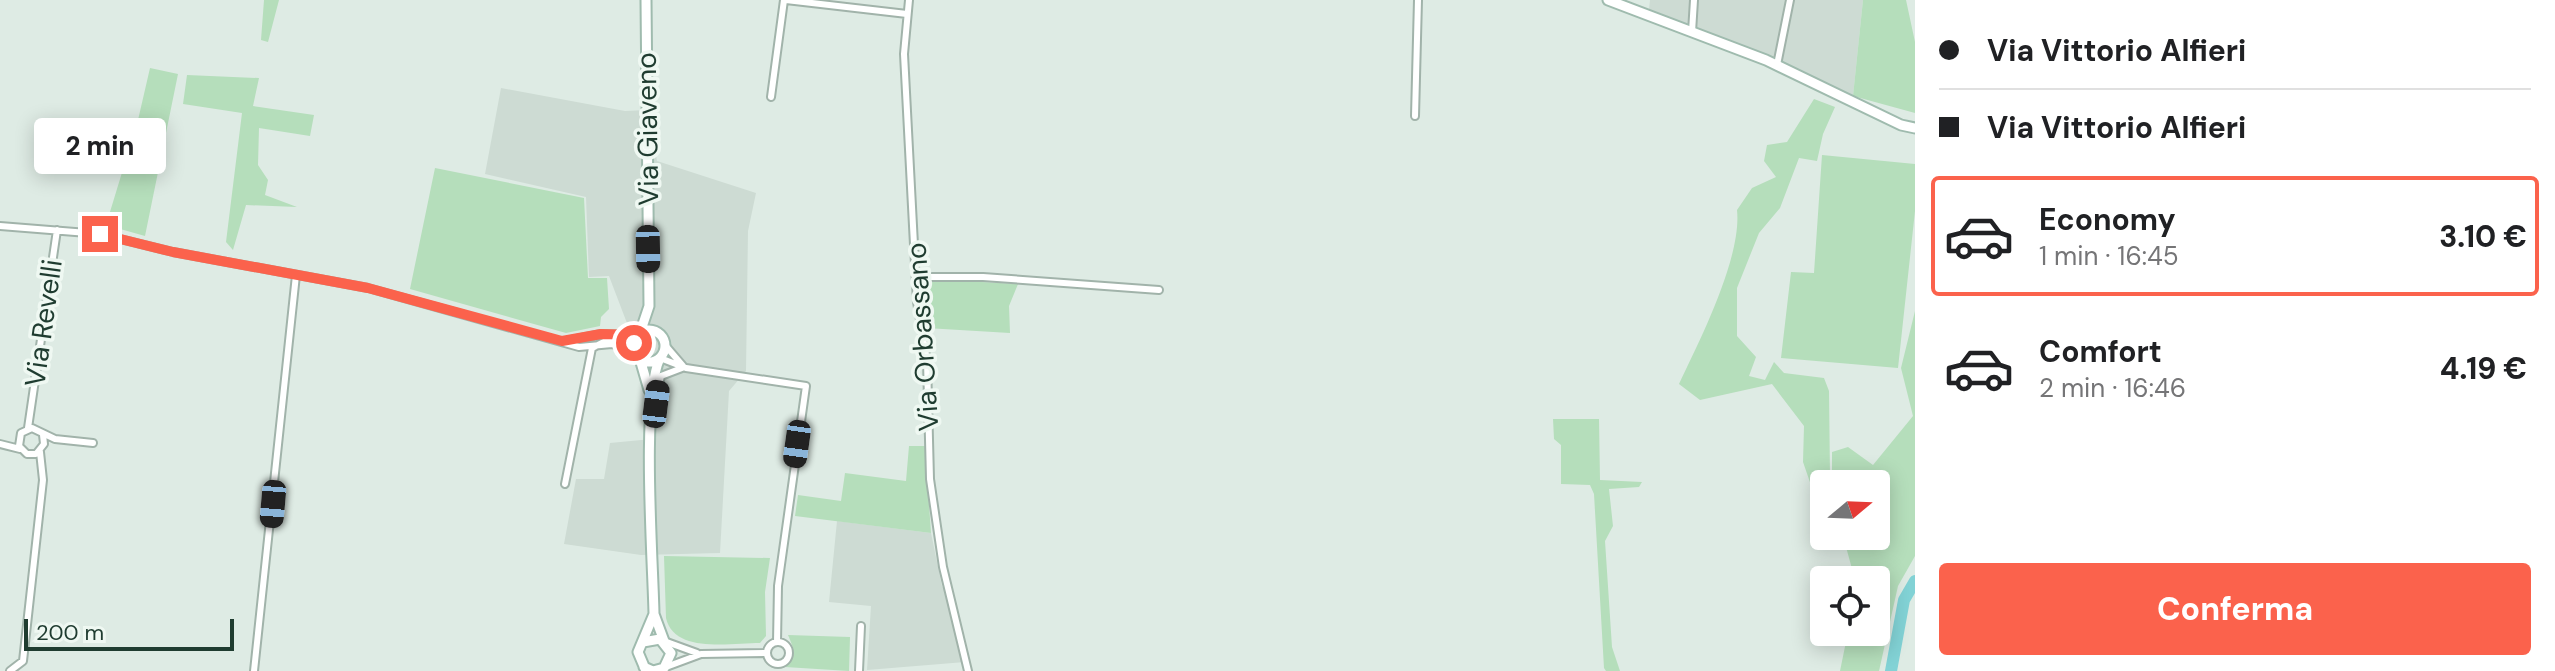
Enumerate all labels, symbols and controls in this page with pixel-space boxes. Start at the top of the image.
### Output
text: Via Vittorio Alfieri [1987,31,2246,70]
street label: Via Giaveno [628,52,667,206]
text: Via Vittorio Alfieri [1987,108,2246,147]
callout: 2 min [34,118,166,174]
text: 2 min [65,129,135,163]
icon: car [1943,200,2015,272]
text: Economy [2039,200,2176,239]
route end [82,216,118,252]
text: 3.10 € [2439,217,2527,256]
car [636,225,660,273]
text: 1 min · 16:45 [2039,239,2179,273]
street label: Via Orbassano [897,241,948,433]
street label: Via Revelli [16,257,71,389]
route start [616,325,652,361]
icon: car [1943,332,2015,404]
text: Comfort [2039,332,2162,371]
text: 4.19 € [2440,349,2527,388]
text: 2 min · 16:46 [2039,371,2186,405]
car [641,379,671,429]
car [782,419,812,469]
north arrow [1810,470,1890,550]
map controls [1810,470,1890,646]
car [259,479,287,529]
button: Conferma [1939,563,2531,655]
button: locate [1810,566,1890,646]
scale bar [24,615,234,651]
text: 200 m [36,618,104,647]

